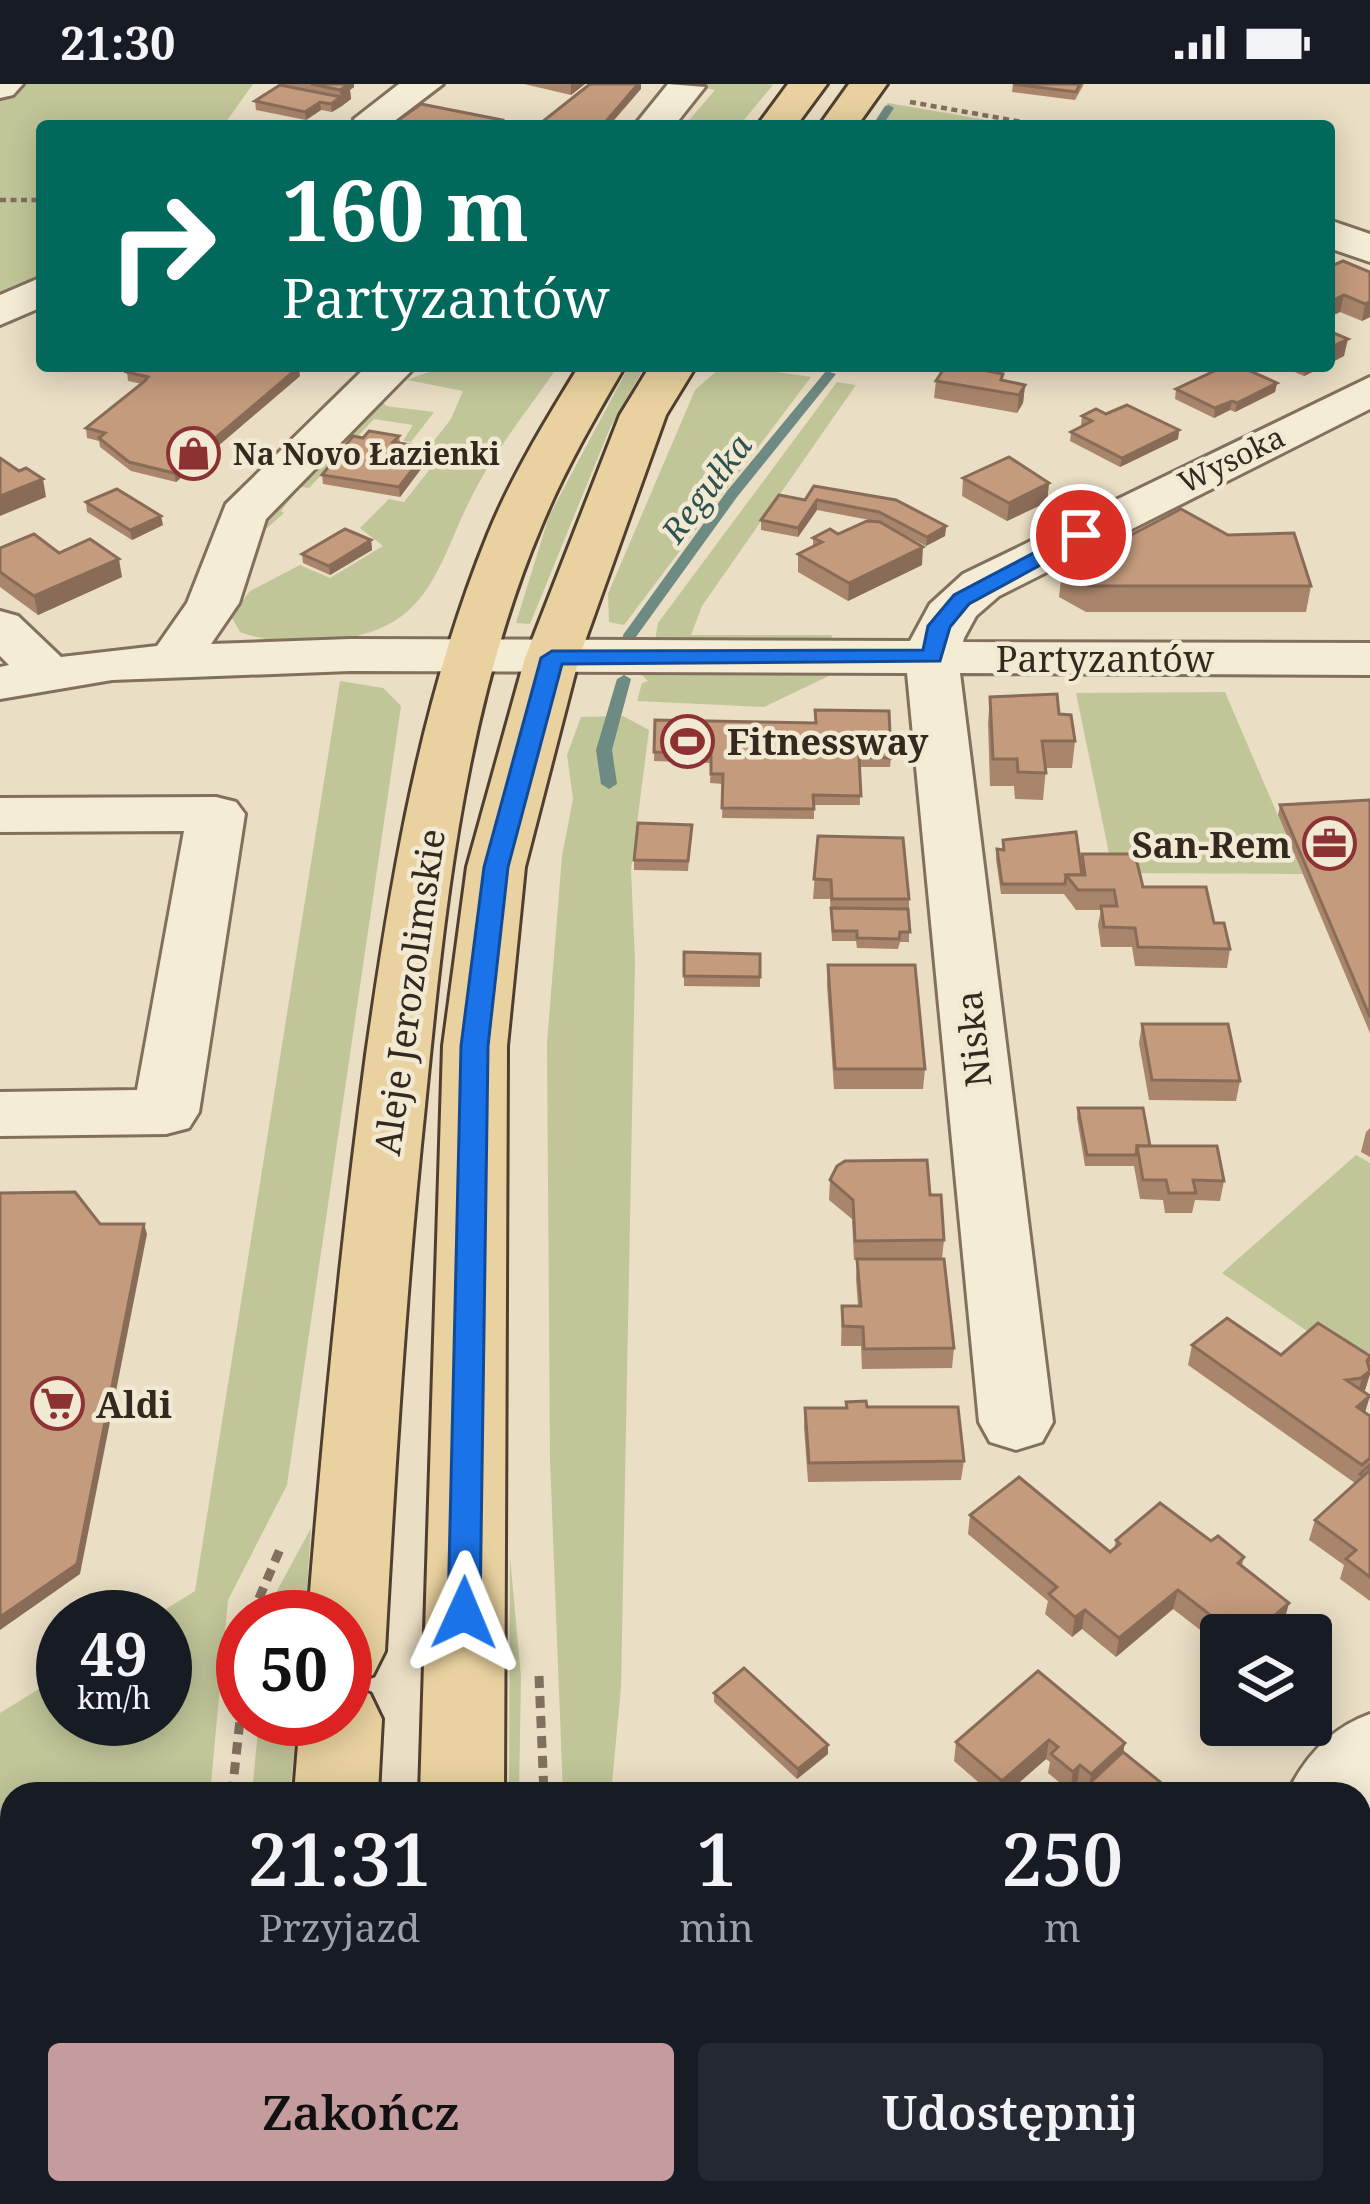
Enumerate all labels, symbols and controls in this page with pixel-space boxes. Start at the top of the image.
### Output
text: 21:30 [60,12,175,73]
text: 160 m [282,151,529,266]
icon: right [84,168,240,324]
text: Partyzantów [282,260,610,334]
street label: Wysoka [1171,416,1291,502]
shop icon: Na Novo Łazienki [166,425,222,481]
water label: Regułka [650,425,762,552]
place label: Na Novo Łazienki [233,433,500,474]
pin [1030,484,1132,586]
icon: arrive [1048,502,1114,568]
street label: Partyzantów [996,634,1214,683]
sports icon: Fitnessway [660,713,716,769]
place label: Fitnessway [727,717,929,766]
office icon: San-Rem [1302,816,1358,872]
place label: San-Rem [1132,820,1291,869]
street label: Aleje Jerozolimskie [362,826,456,1158]
street label: Niska [944,988,1002,1090]
supermarket icon: Aldi [29,1376,85,1432]
place label: Aldi [96,1380,172,1429]
position arrow [401,1550,527,1676]
speed limit sign: 50 [216,1590,372,1746]
text: 49 [80,1612,148,1694]
map controls [1200,1614,1332,1746]
button: layers [1200,1614,1332,1746]
text: km/h [77,1677,151,1718]
text: 21:31 [248,1809,431,1907]
text: 1 [696,1809,737,1907]
text: 250 [1002,1809,1123,1907]
text: Przyjazd [259,1900,420,1953]
text: min [679,1900,754,1953]
text: m [1044,1900,1081,1953]
button: Zakończ [48,2043,674,2181]
button: Udostępnij [698,2043,1323,2181]

